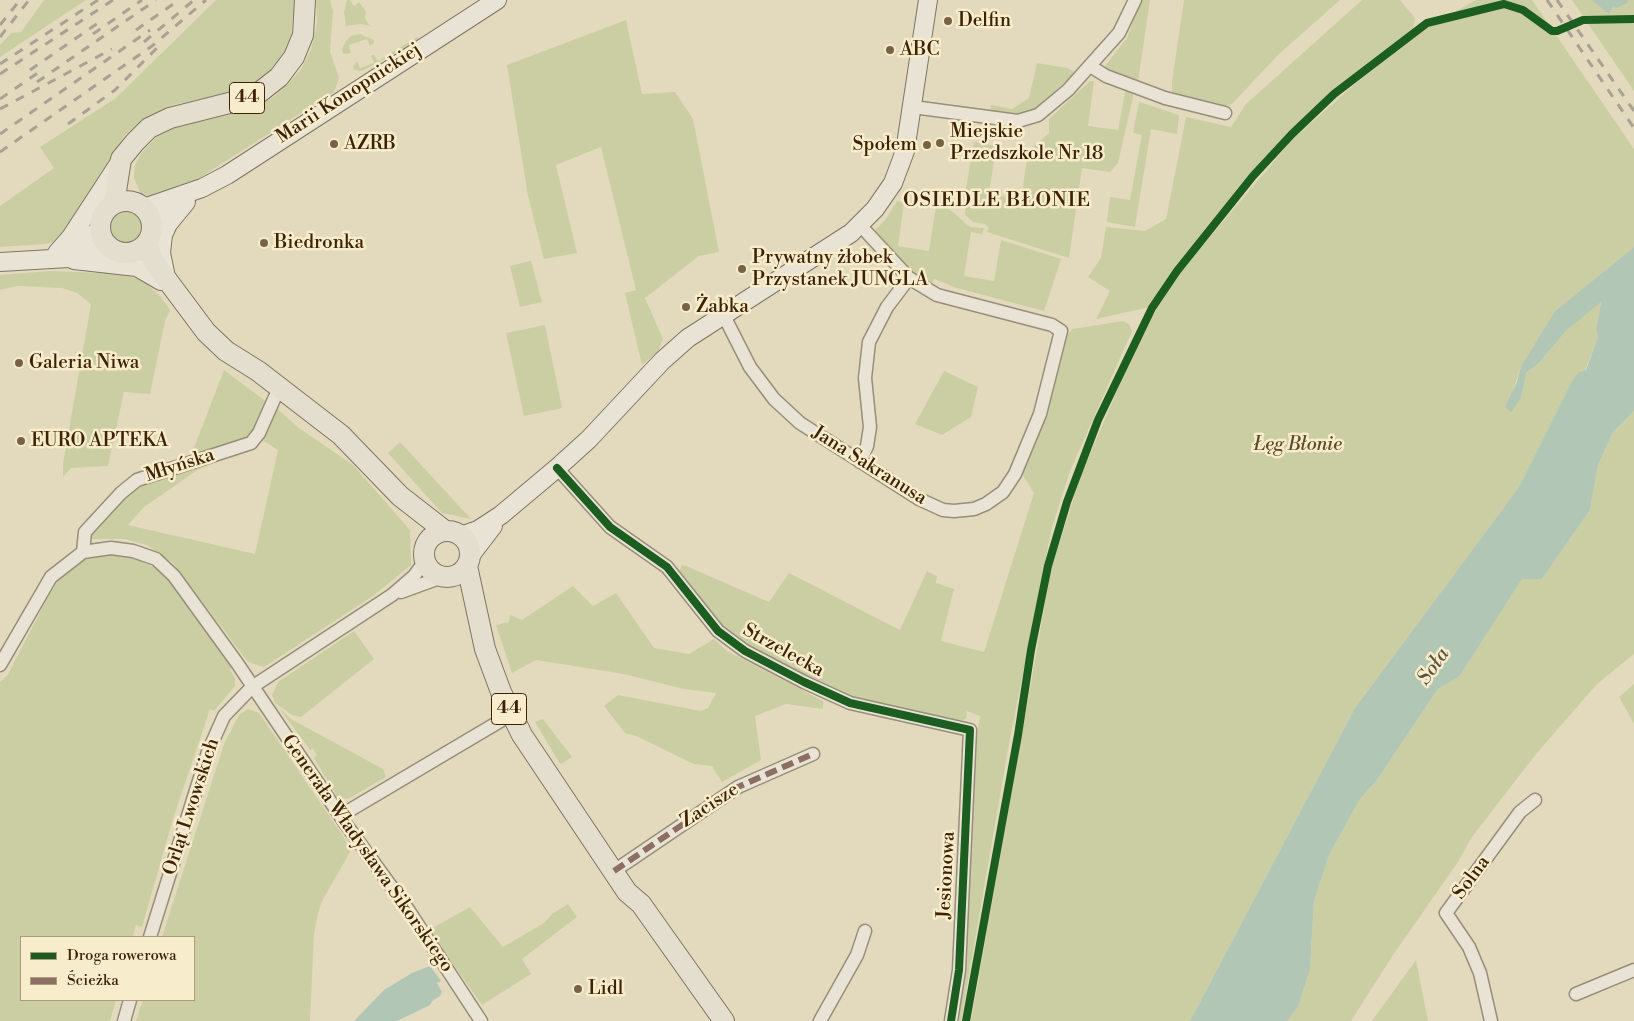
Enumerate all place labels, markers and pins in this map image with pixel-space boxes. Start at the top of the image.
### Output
place label: Delfin [958,10,1011,32]
marker: Delfin [942,15,954,27]
place label: ABC [900,39,939,61]
marker: ABC [884,44,896,56]
place label: Miejskie Przedszkole Nr 18 [950,121,1103,165]
place label: AZRB [344,133,396,155]
place label: Społem [853,134,917,156]
marker: Miejskie Przedszkole Nr 18 [934,137,946,149]
marker: AZRB [328,138,340,150]
marker: Społem [921,139,933,151]
place label: Biedronka [274,232,364,254]
marker: Biedronka [258,237,270,249]
place label: Prywatny żłobek Przystanek JUNGLA [752,247,928,291]
marker: Prywatny żłobek Przystanek JUNGLA [736,263,748,275]
place label: Żabka [696,296,749,318]
marker: Żabka [680,301,692,313]
place label: Galeria Niwa [29,352,139,374]
marker: Galeria Niwa [13,357,25,369]
place label: EURO APTEKA [31,430,168,452]
marker: EURO APTEKA [15,435,27,447]
place label: Lidl [588,978,623,1000]
marker: Lidl [572,983,584,995]

